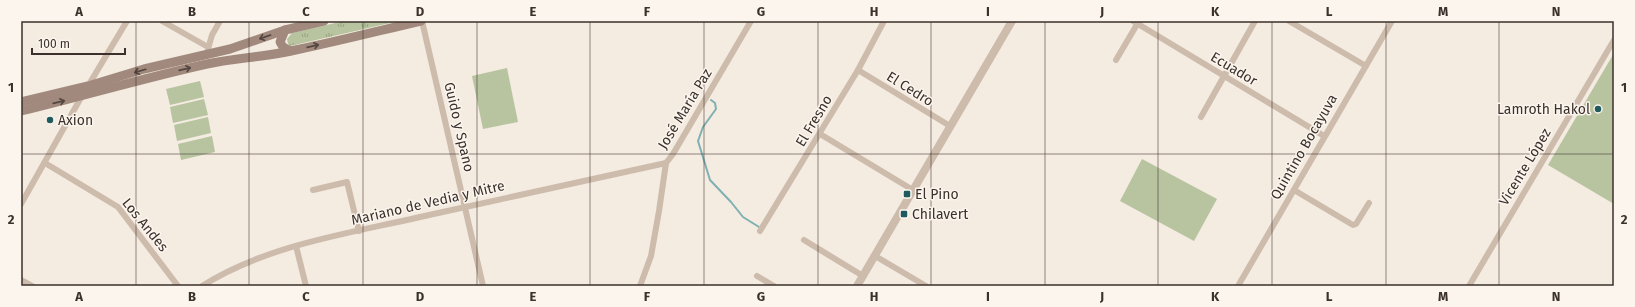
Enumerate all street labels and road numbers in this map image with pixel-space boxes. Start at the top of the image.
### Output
street label: Ecuador [1208,48,1261,90]
street label: José María Paz [654,66,716,152]
street label: El Cedro [883,68,937,110]
street label: Guido y Spano [440,80,478,174]
street label: Quintino Bocayuva [1267,91,1341,203]
street label: El Fresno [792,92,836,150]
street label: Vicente López [1495,125,1555,209]
street label: Mariano de Vedia y Mitre [350,177,506,229]
street label: Los Andes [118,195,172,256]

